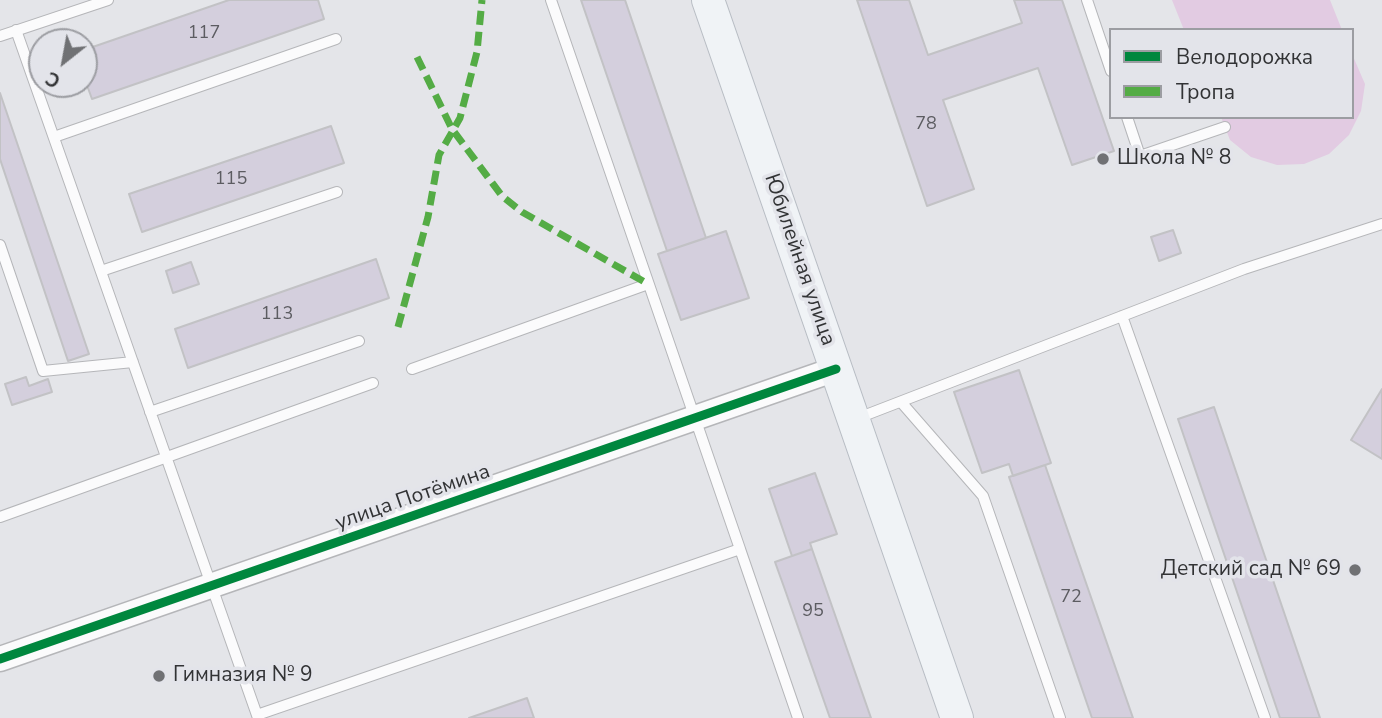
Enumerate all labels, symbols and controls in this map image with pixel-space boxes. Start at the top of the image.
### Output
house number: 117 [188,23,220,45]
north arrow [28,28,98,98]
legend [1109,28,1354,119]
text: Велодорожка [1176,43,1313,71]
text: С [41,65,65,94]
text: Тропа [1176,78,1235,106]
house number: 78 [915,114,937,136]
place label: Школа № 8 [1117,146,1231,172]
marker: Школа № 8 [1095,151,1111,167]
house number: 115 [215,169,247,191]
street label: Юбилейная улица [758,171,840,349]
house number: 113 [261,304,293,326]
street label: улица Потёмина [332,460,494,536]
place label: Детский сад № 69 [1161,557,1341,583]
marker: Детский сад № 69 [1347,562,1363,578]
house number: 72 [1060,587,1082,609]
house number: 95 [802,601,824,623]
place label: Гимназия № 9 [173,663,313,689]
marker: Гимназия № 9 [151,668,167,684]

